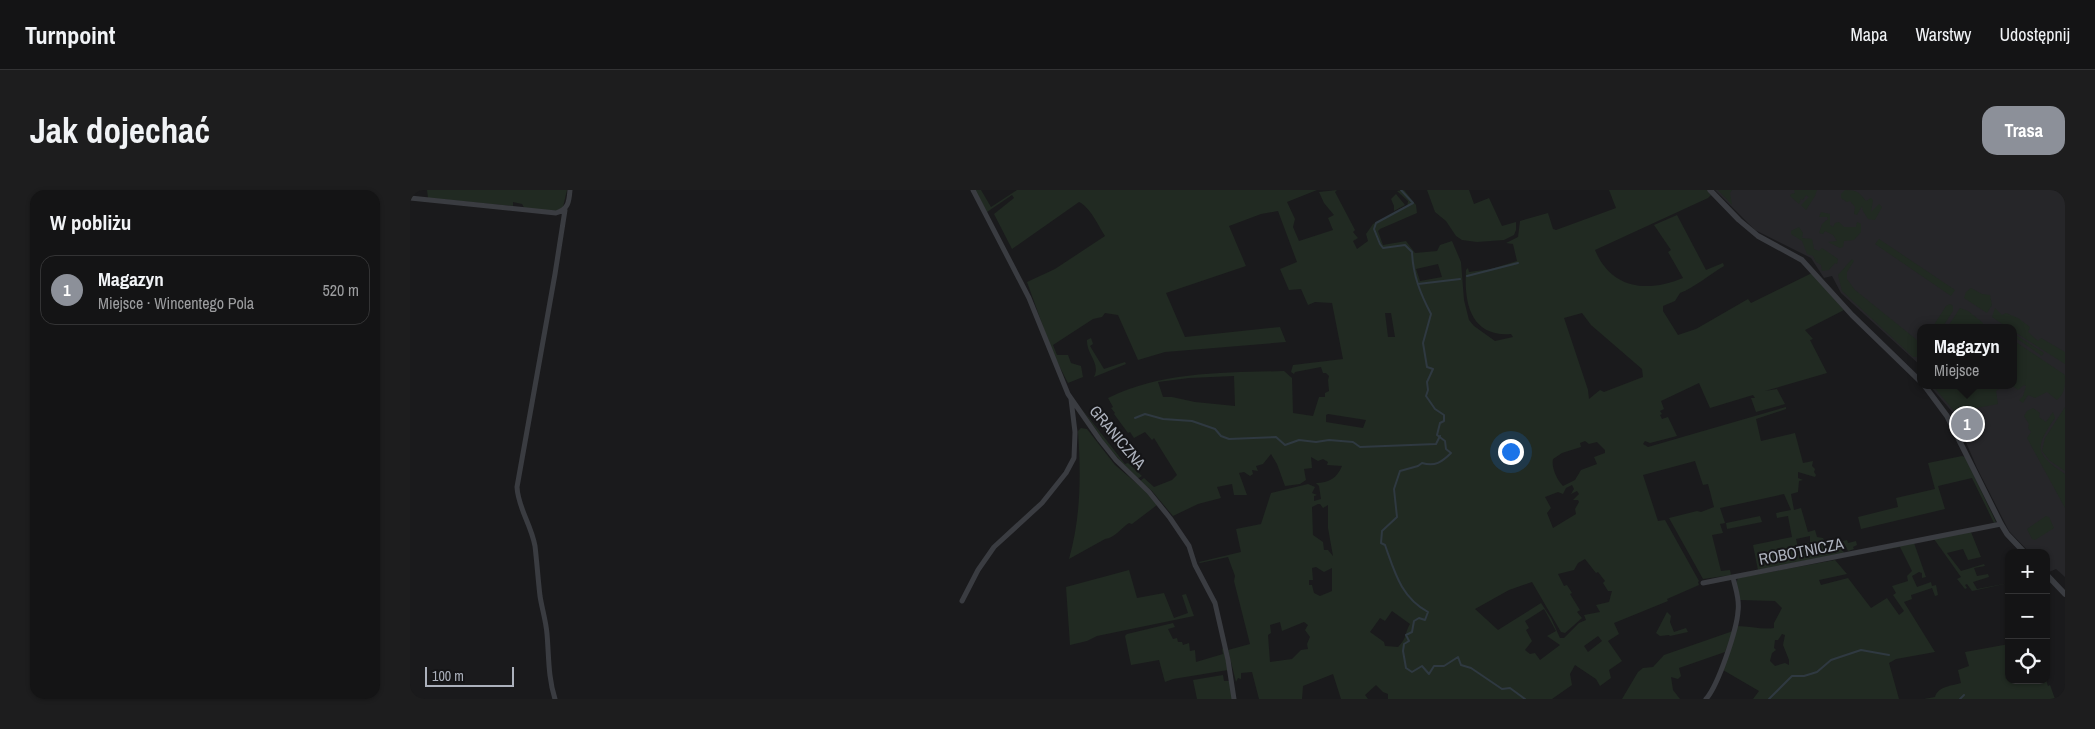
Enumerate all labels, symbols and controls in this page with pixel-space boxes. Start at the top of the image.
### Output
text: Turnpoint [25,19,115,51]
text: Mapa [1850,22,1887,47]
text: Warstwy [1915,22,1971,47]
text: Udostępnij [1999,22,2070,47]
button: Trasa [1982,106,2065,155]
text: Jak dojechać [30,107,210,154]
text: W pobliżu [50,208,131,237]
text: Magazyn [98,266,164,292]
text: 1 [63,279,71,301]
text: 520 m [323,279,359,301]
text: Miejsce · Wincentego Pola [98,292,254,314]
popup [1917,324,2017,389]
text: Magazyn [1934,333,2000,359]
text: Miejsce [1934,359,1979,381]
street label: GRANICZNA [1085,400,1151,474]
pin: 1 [1951,405,1983,443]
your location [1498,439,1524,465]
street label: ROBOTNICZA [1757,532,1846,570]
map controls [2005,549,2050,684]
button: + [2005,549,2050,594]
button: − [2005,594,2050,639]
button: locate [2005,639,2050,684]
scale bar [425,664,514,687]
text: 100 m [432,667,464,685]

